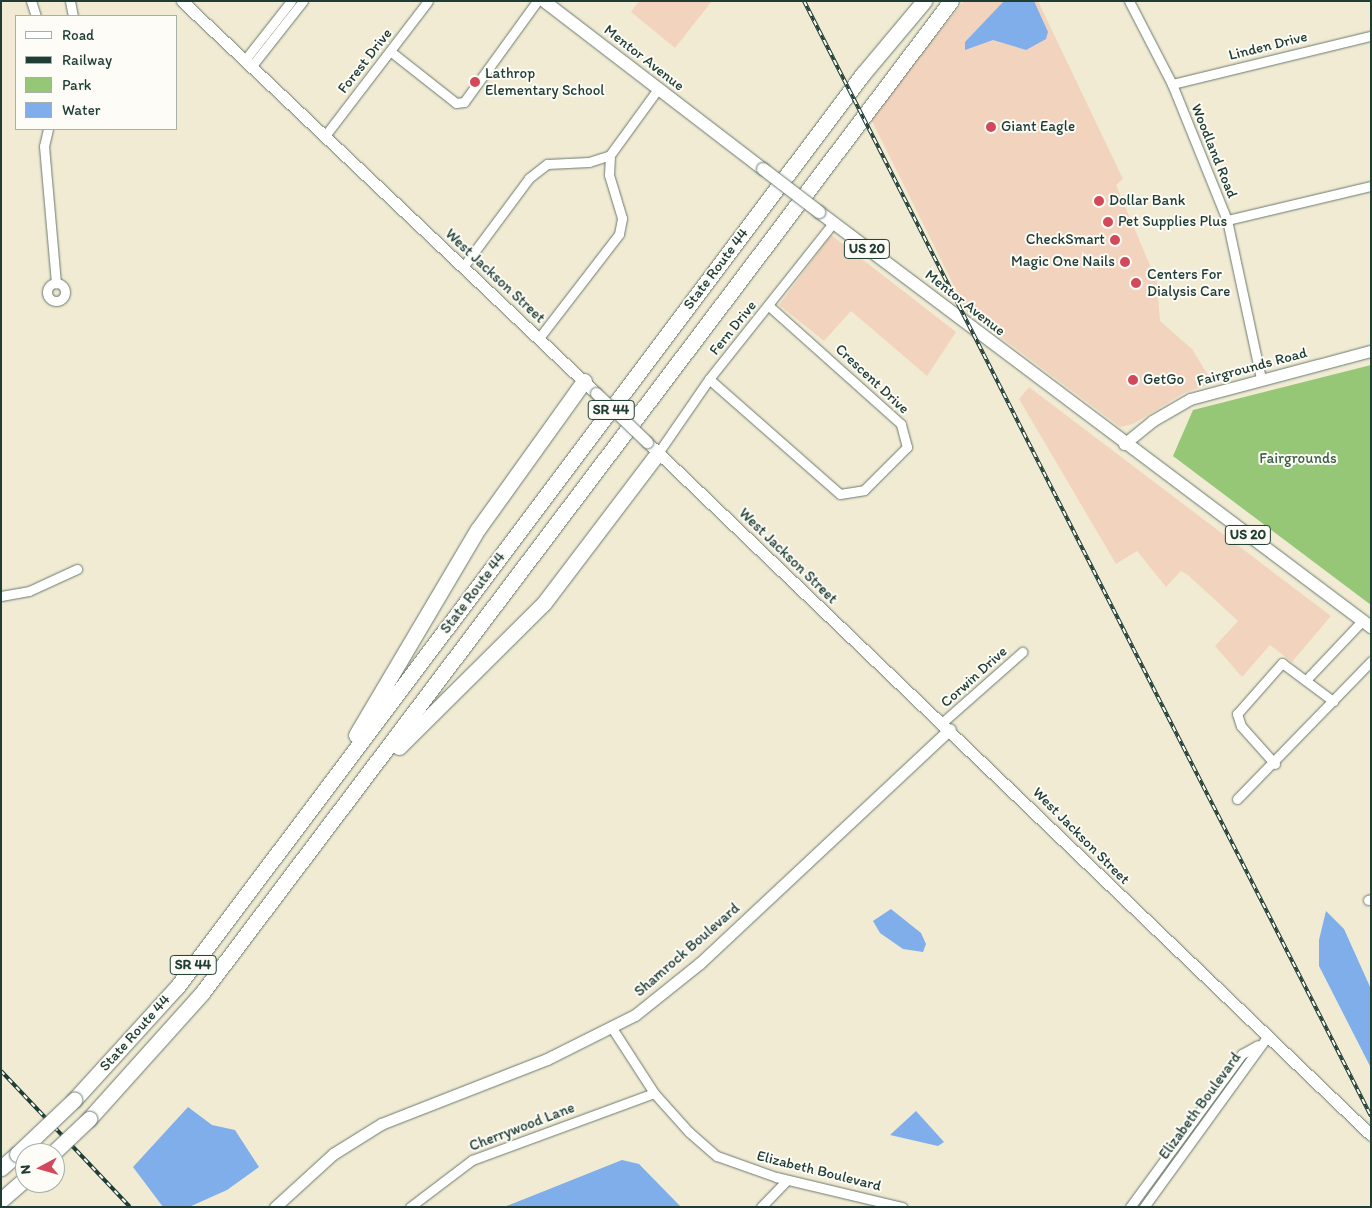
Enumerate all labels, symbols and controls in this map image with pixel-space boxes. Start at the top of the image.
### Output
legend [15,15,178,130]
street label: Mentor Avenue [600,21,688,95]
street label: Forest Drive [334,25,396,97]
text: Road [62,26,94,44]
street label: Linden Drive [1227,28,1309,64]
text: Railway [62,51,112,69]
place label: Lathrop Elementary School [485,64,605,99]
text: Park [62,76,92,94]
marker: Lathrop Elementary School [469,76,481,88]
text: Water [62,101,100,119]
street label: Woodland Road [1187,101,1241,201]
place label: Giant Eagle [1001,118,1075,136]
marker: Giant Eagle [985,121,997,133]
place label: Dollar Bank [1109,192,1185,210]
marker: Dollar Bank [1093,195,1105,207]
place label: Pet Supplies Plus [1118,213,1227,231]
marker: Pet Supplies Plus [1102,216,1114,228]
street label: West Jackson Street [441,225,549,327]
street label: State Route 44 [680,225,752,313]
place label: CheckSmart [1026,231,1105,249]
marker: CheckSmart [1109,234,1121,246]
road number: US 20 [843,238,891,260]
place label: Magic One Nails [1011,253,1115,271]
marker: Magic One Nails [1119,256,1131,268]
place label: Centers For Dialysis Care [1147,265,1231,300]
street label: Mentor Avenue [921,266,1009,340]
marker: Centers For Dialysis Care [1129,276,1143,290]
street label: Fern Drive [705,297,761,359]
street label: Crescent Drive [831,340,913,418]
street label: Fairgrounds Road [1195,344,1309,390]
place label: GetGo [1143,371,1184,389]
marker: GetGo [1127,374,1139,386]
road number: SR 44 [587,398,635,422]
park label: Fairgrounds [1259,450,1337,468]
street label: West Jackson Street [735,504,841,608]
road number: US 20 [1224,524,1272,546]
street label: State Route 44 [437,549,509,637]
street label: Corwin Drive [937,643,1011,711]
street label: West Jackson Street [1028,783,1134,889]
street label: Shamrock Boulevard [631,899,743,1001]
road number: SR 44 [169,954,217,976]
street label: State Route 44 [96,991,174,1075]
street label: Elizabeth Boulevard [1155,1049,1245,1163]
street label: Cherrywood Lane [467,1099,577,1155]
north arrow [15,1143,65,1193]
street label: Elizabeth Boulevard [755,1147,883,1195]
text: N [17,1164,35,1175]

